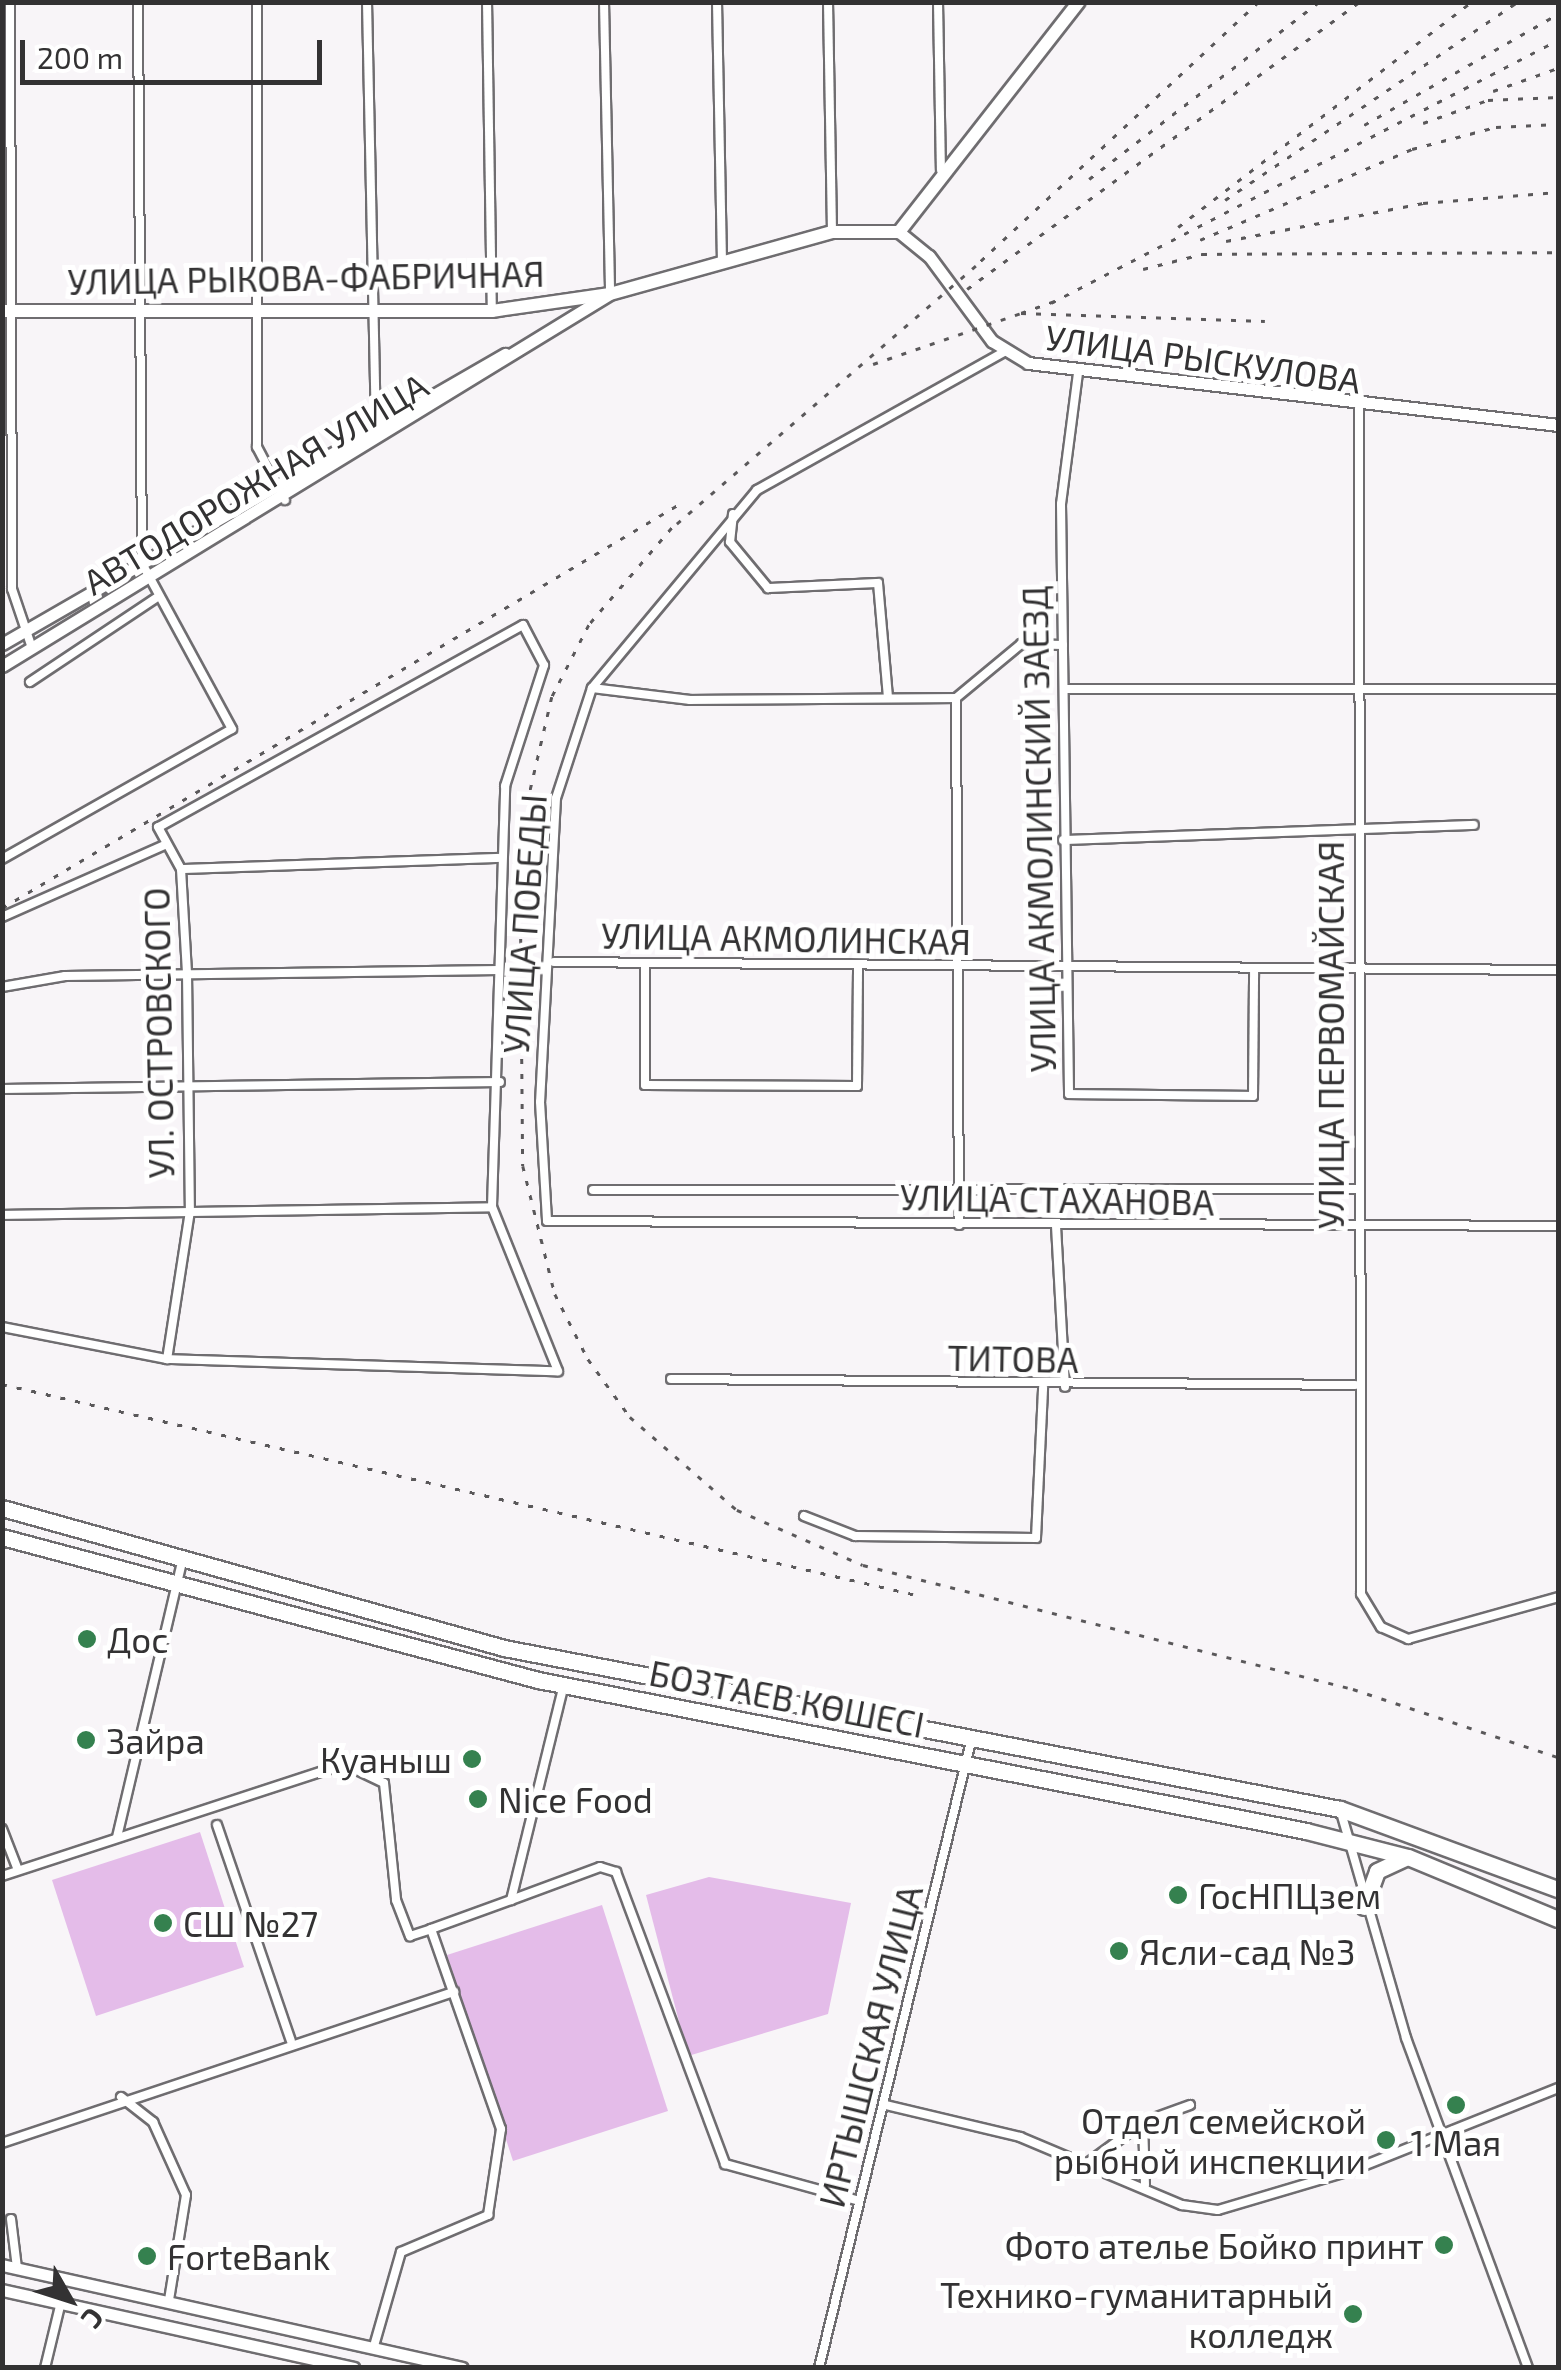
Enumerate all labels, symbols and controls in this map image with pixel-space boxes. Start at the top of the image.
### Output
scale bar [25,20,328,82]
text: 200 m [37,39,123,75]
street label: УЛИЦА РЫКОВА-ФАБРИЧНАЯ [67,252,545,302]
street label: УЛИЦА РЫСКУЛОВА [1043,315,1363,401]
street label: АВТОДОРОЖНАЯ УЛИЦА [75,363,435,603]
street label: УЛИЦА АКМОЛИНСКИЙ ЗАЕЗД [1013,585,1063,1073]
street label: УЛИЦА ПОБЕДЫ [494,793,554,1055]
street label: УЛИЦА ПЕРВОМАЙСКАЯ [1309,841,1351,1229]
street label: УЛ. ОСТРОВСКОГО [134,887,182,1179]
street label: УЛИЦА АКМОЛИНСКАЯ [601,914,971,962]
street label: УЛИЦА СТАХАНОВА [899,1175,1215,1223]
street label: ТИТОВА [947,1336,1079,1380]
place label: Дос [107,1618,168,1660]
marker: Дос [76,1628,98,1650]
street label: БОЗТАЕВ КӨШЕСІ [646,1651,928,1745]
place label: Зайра [106,1719,205,1761]
marker: Зайра [75,1729,97,1751]
place label: Куаныш [320,1738,452,1780]
marker: Куаныш [461,1748,483,1770]
place label: Nice Food [498,1778,653,1820]
marker: Nice Food [467,1788,489,1810]
place label: ГосНПЦзем [1198,1874,1381,1916]
street label: ИРТЫШСКАЯ УЛИЦА [810,1881,930,2211]
marker: ГосНПЦзем [1167,1884,1189,1906]
place label: СШ №27 [183,1902,318,1944]
marker: СШ №27 [152,1912,174,1934]
place label: Ясли-сад №3 [1139,1930,1355,1972]
marker: Ясли-сад №3 [1108,1940,1130,1962]
marker: 1 Мая [1445,2094,1467,2116]
place label: Отдел семейской рыбной инспекции [1054,2099,1366,2181]
place label: 1 Мая [1411,2121,1501,2163]
marker: Отдел семейской рыбной инспекции [1375,2129,1397,2151]
place label: Фото ателье Бойко принт [1005,2224,1424,2266]
marker: Фото ателье Бойко принт [1433,2234,1455,2256]
place label: ForteBank [167,2235,330,2277]
marker: ForteBank [136,2245,158,2267]
north arrow [20,2250,120,2350]
place label: Технико-гуманитарный колледж [940,2273,1333,2355]
text: С [75,2302,112,2336]
marker: Технико-гуманитарный колледж [1342,2303,1364,2325]

